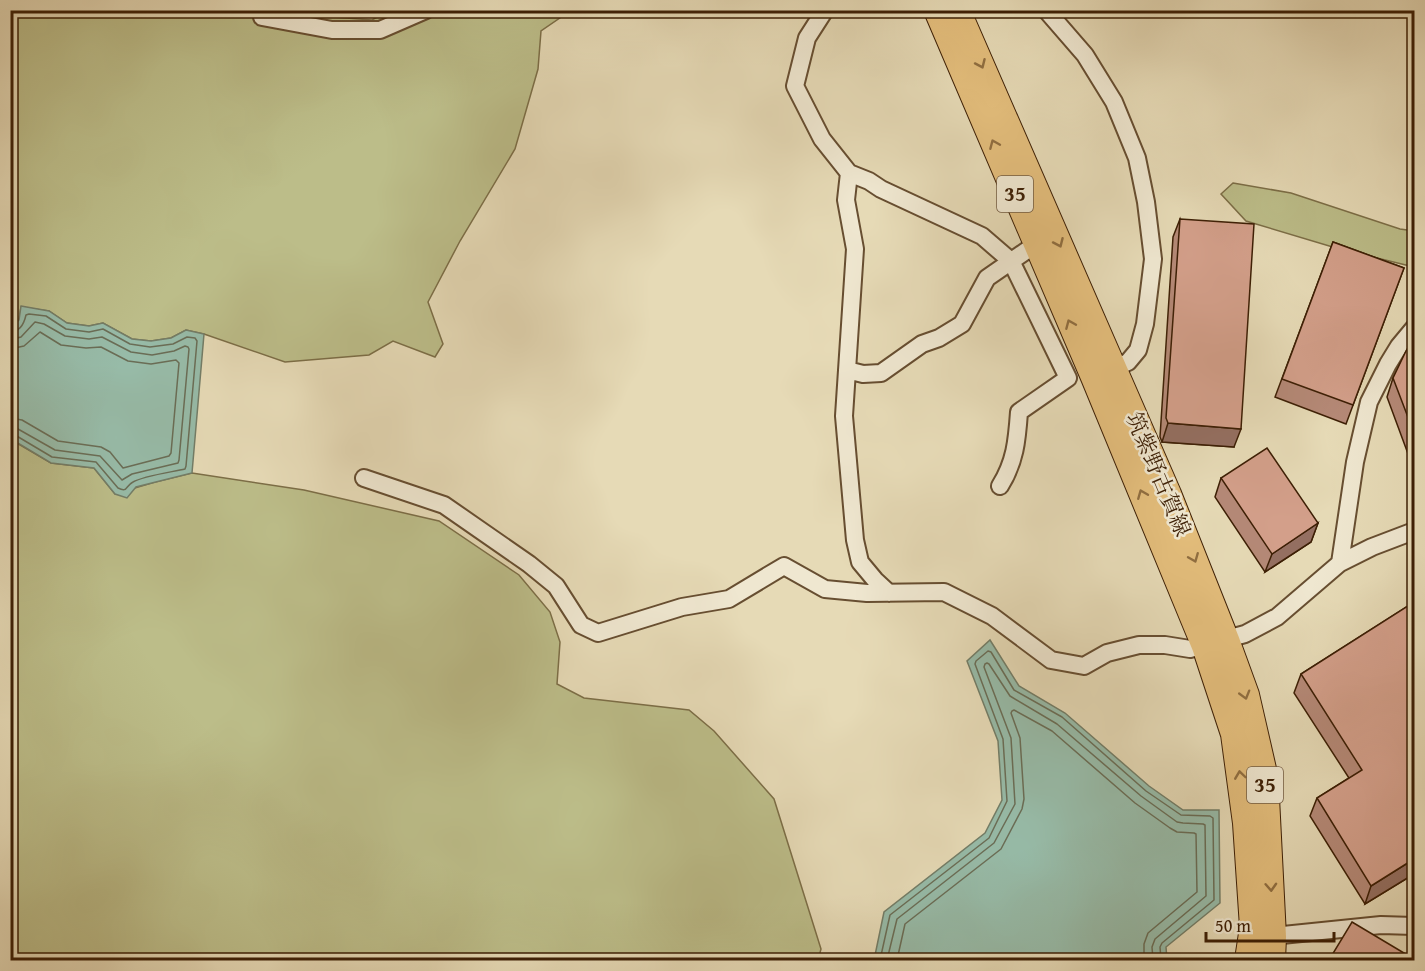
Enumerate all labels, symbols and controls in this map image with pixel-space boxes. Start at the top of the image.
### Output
one-way arrow [973,58,985,69]
one-way arrow [989,140,1001,151]
road number: 35 [997,176,1033,212]
one-way arrow [1052,236,1064,247]
one-way arrow [1066,319,1078,330]
street label: 筑紫野古賀線 [1118,407,1200,541]
one-way arrow [1137,490,1149,501]
one-way arrow [1187,551,1199,562]
one-way arrow [1238,689,1250,700]
road number: 35 [1247,767,1283,803]
one-way arrow [1234,770,1246,779]
one-way arrow [1265,883,1278,892]
scale bar [1206,905,1334,943]
text: 50 m [1215,912,1251,939]

